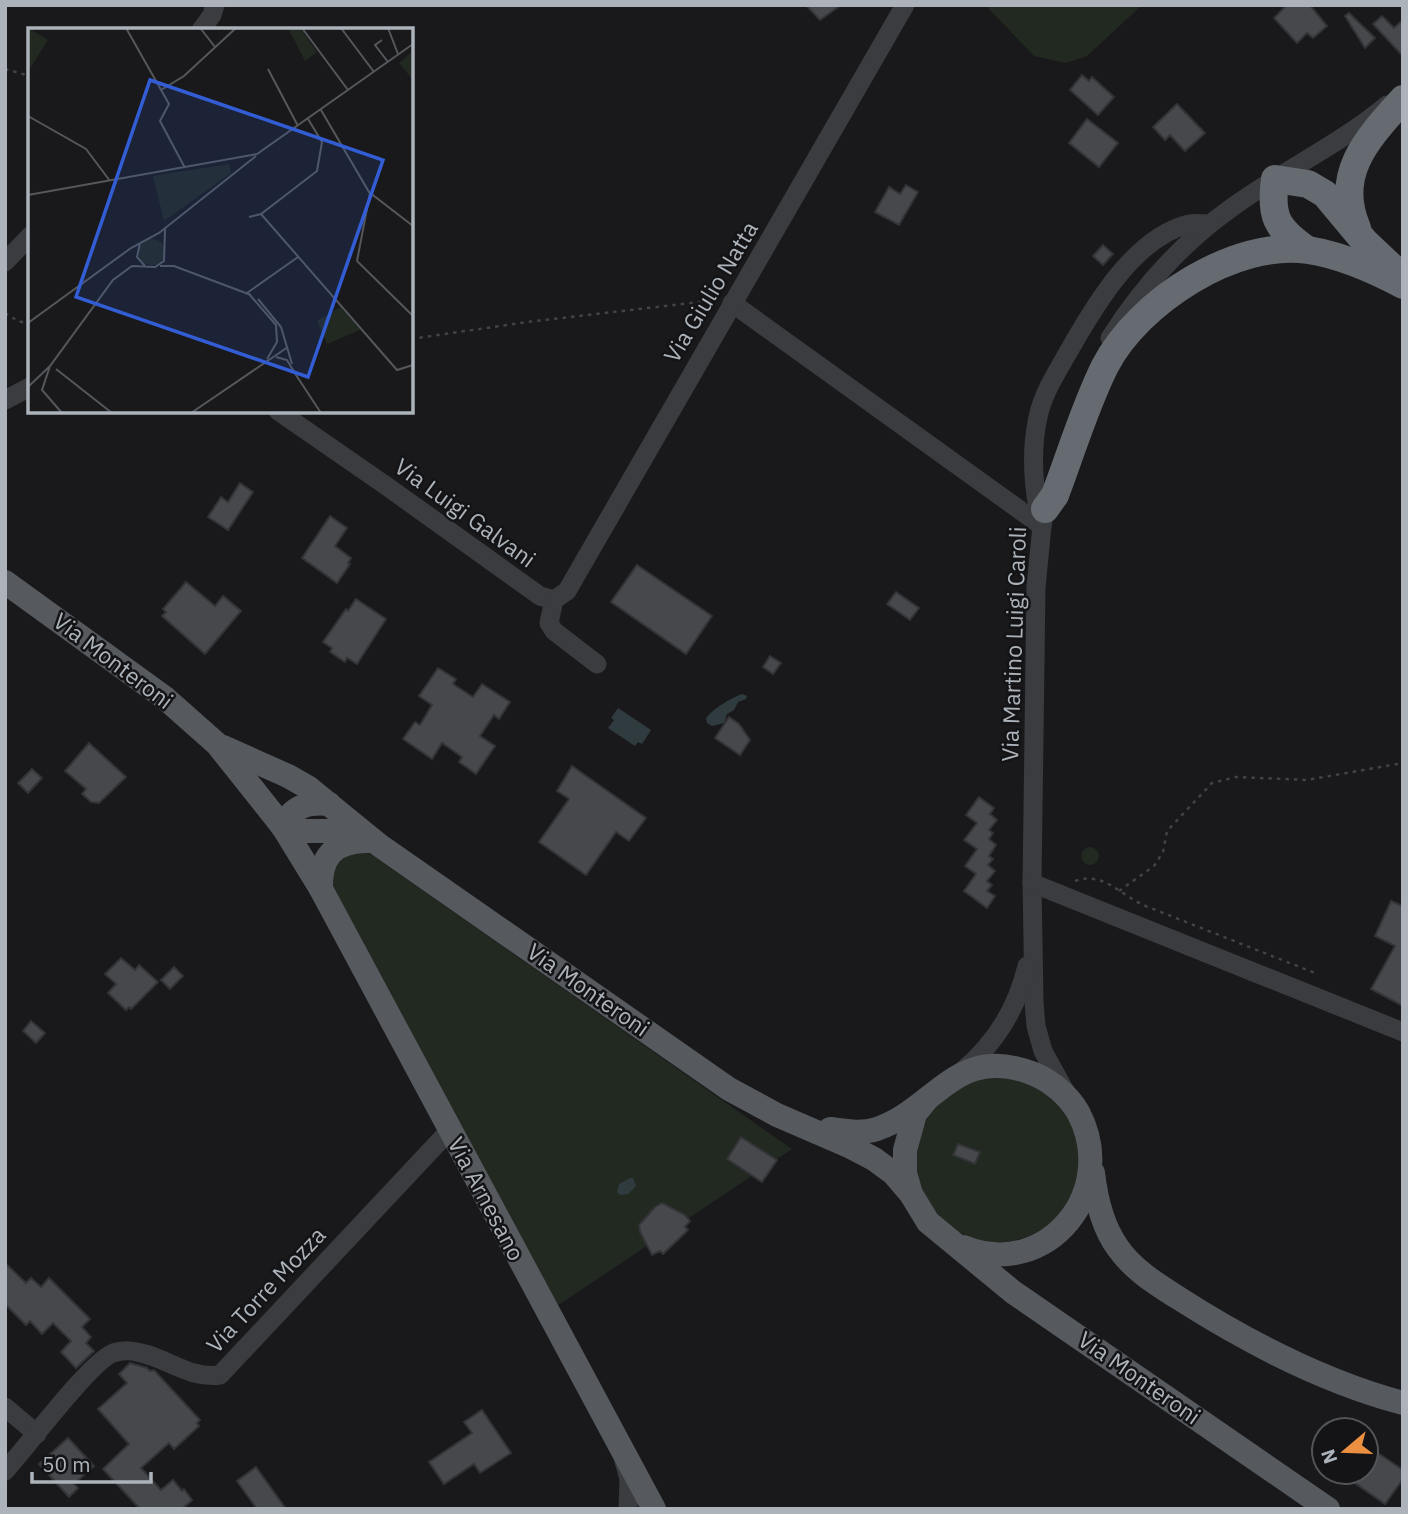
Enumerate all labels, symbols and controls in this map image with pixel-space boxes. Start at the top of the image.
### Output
inset map [28,28,413,413]
street label: Via Giulio Natta [656,215,764,368]
street label: Via Luigi Galvani [389,451,542,574]
street label: Via Martino Luigi Caroli [994,526,1032,762]
street label: Via Monteroni [48,605,180,715]
street label: Via Monteroni [522,936,656,1042]
street label: Via Arnesano [442,1132,532,1266]
street label: Via Torre Mozza [199,1220,331,1359]
street label: Via Monteroni [1073,1324,1207,1430]
north arrow [1310,1416,1380,1486]
scale bar [32,1440,150,1484]
text: N [1315,1446,1343,1467]
text: 50 m [42,1450,91,1478]

